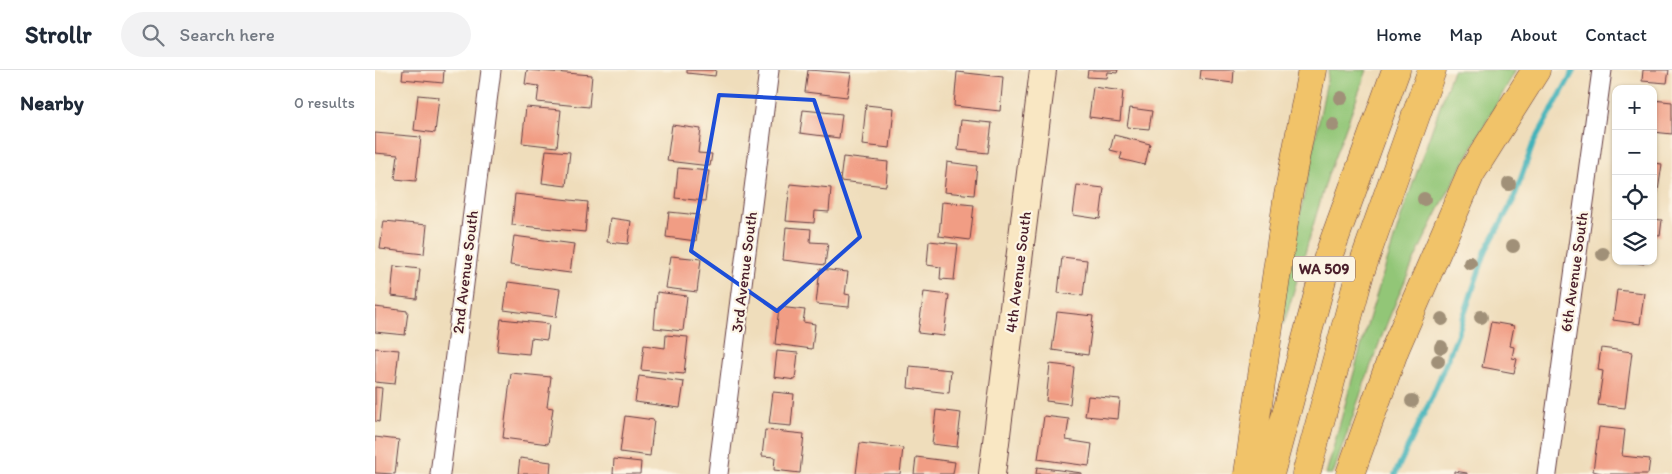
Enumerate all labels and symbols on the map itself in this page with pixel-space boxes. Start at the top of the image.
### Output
street label: 2nd Avenue South [448,209,482,335]
street label: 3rd Avenue South [727,210,761,334]
street label: 4th Avenue South [1001,210,1035,334]
street label: 6th Avenue South [1556,211,1592,333]
road number: WA 509 [1293,256,1355,282]

